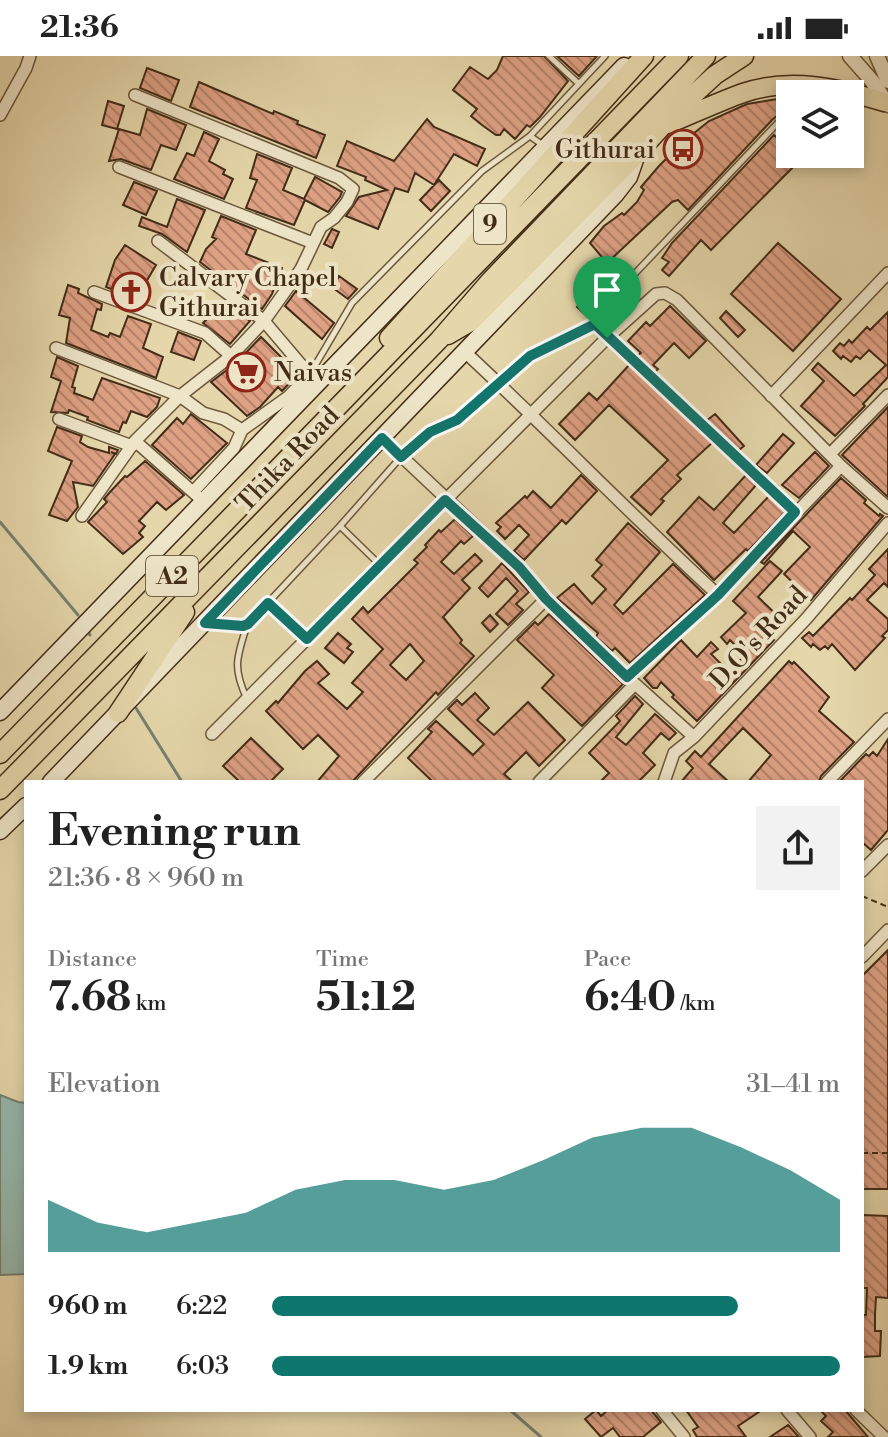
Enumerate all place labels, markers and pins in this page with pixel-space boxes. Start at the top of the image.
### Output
bus stop icon: Githurai [662,128,704,170]
place label: Githurai [555,134,655,166]
pin [573,256,641,338]
place label: Calvary Chapel Githurai [159,262,337,324]
church icon: Calvary Chapel Githurai [110,271,152,313]
supermarket icon: Naivas [225,351,267,393]
place label: Naivas [274,357,352,389]

